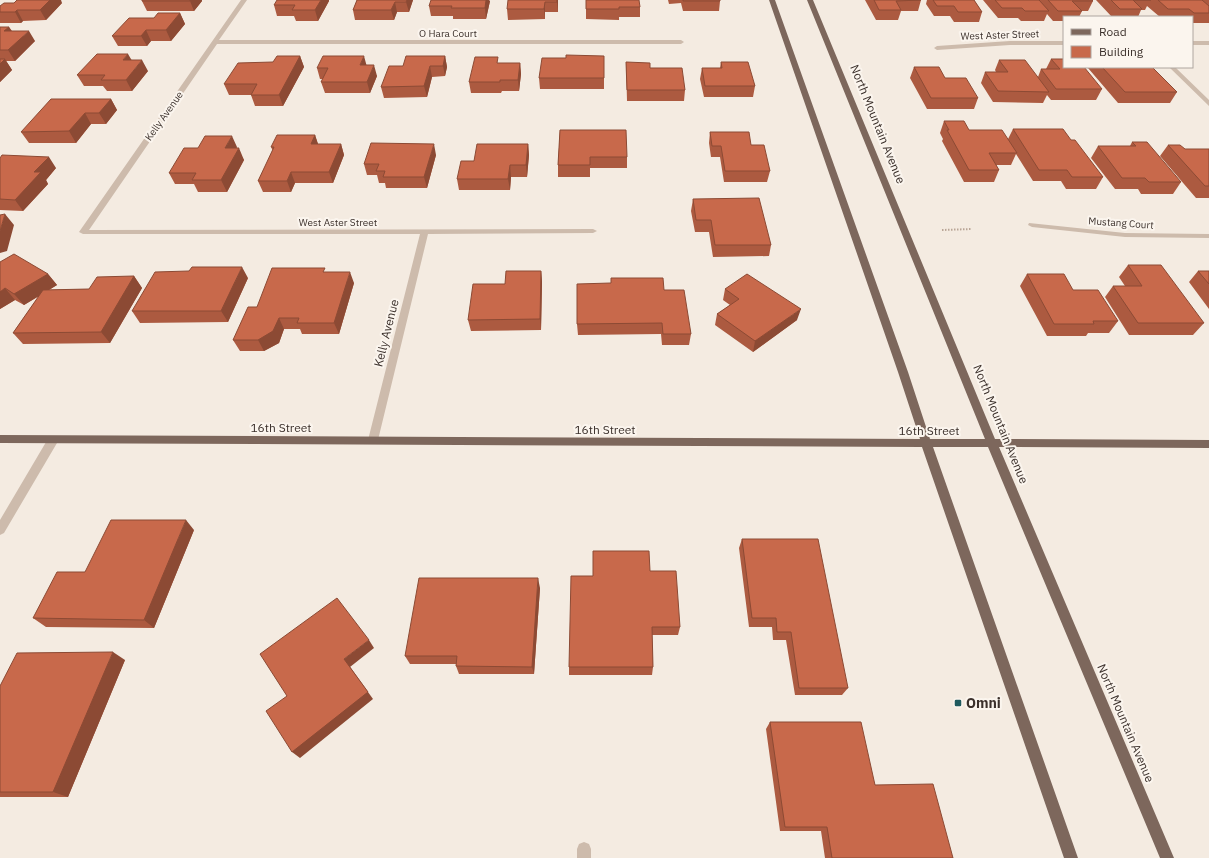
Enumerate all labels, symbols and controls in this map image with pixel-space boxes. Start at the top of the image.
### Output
legend [1063,16,1193,68]
text: Road [1099,24,1127,39]
street label: O Hara Court [419,27,477,40]
street label: West Aster Street [961,27,1040,43]
text: Building [1099,44,1144,59]
street label: North Mountain Avenue [847,62,909,186]
street label: Kelly Avenue [142,88,186,143]
street label: Mustang Court [1088,214,1155,232]
street label: West Aster Street [299,216,378,229]
street label: Kelly Avenue [370,297,402,368]
street label: North Mountain Avenue [970,362,1032,486]
street label: 16th Street [250,420,312,435]
street label: 16th Street [574,422,636,437]
street label: 16th Street [898,423,960,438]
street label: North Mountain Avenue [1094,662,1158,785]
place label: Omni [966,694,1001,712]
marker: Omni [953,698,963,708]

